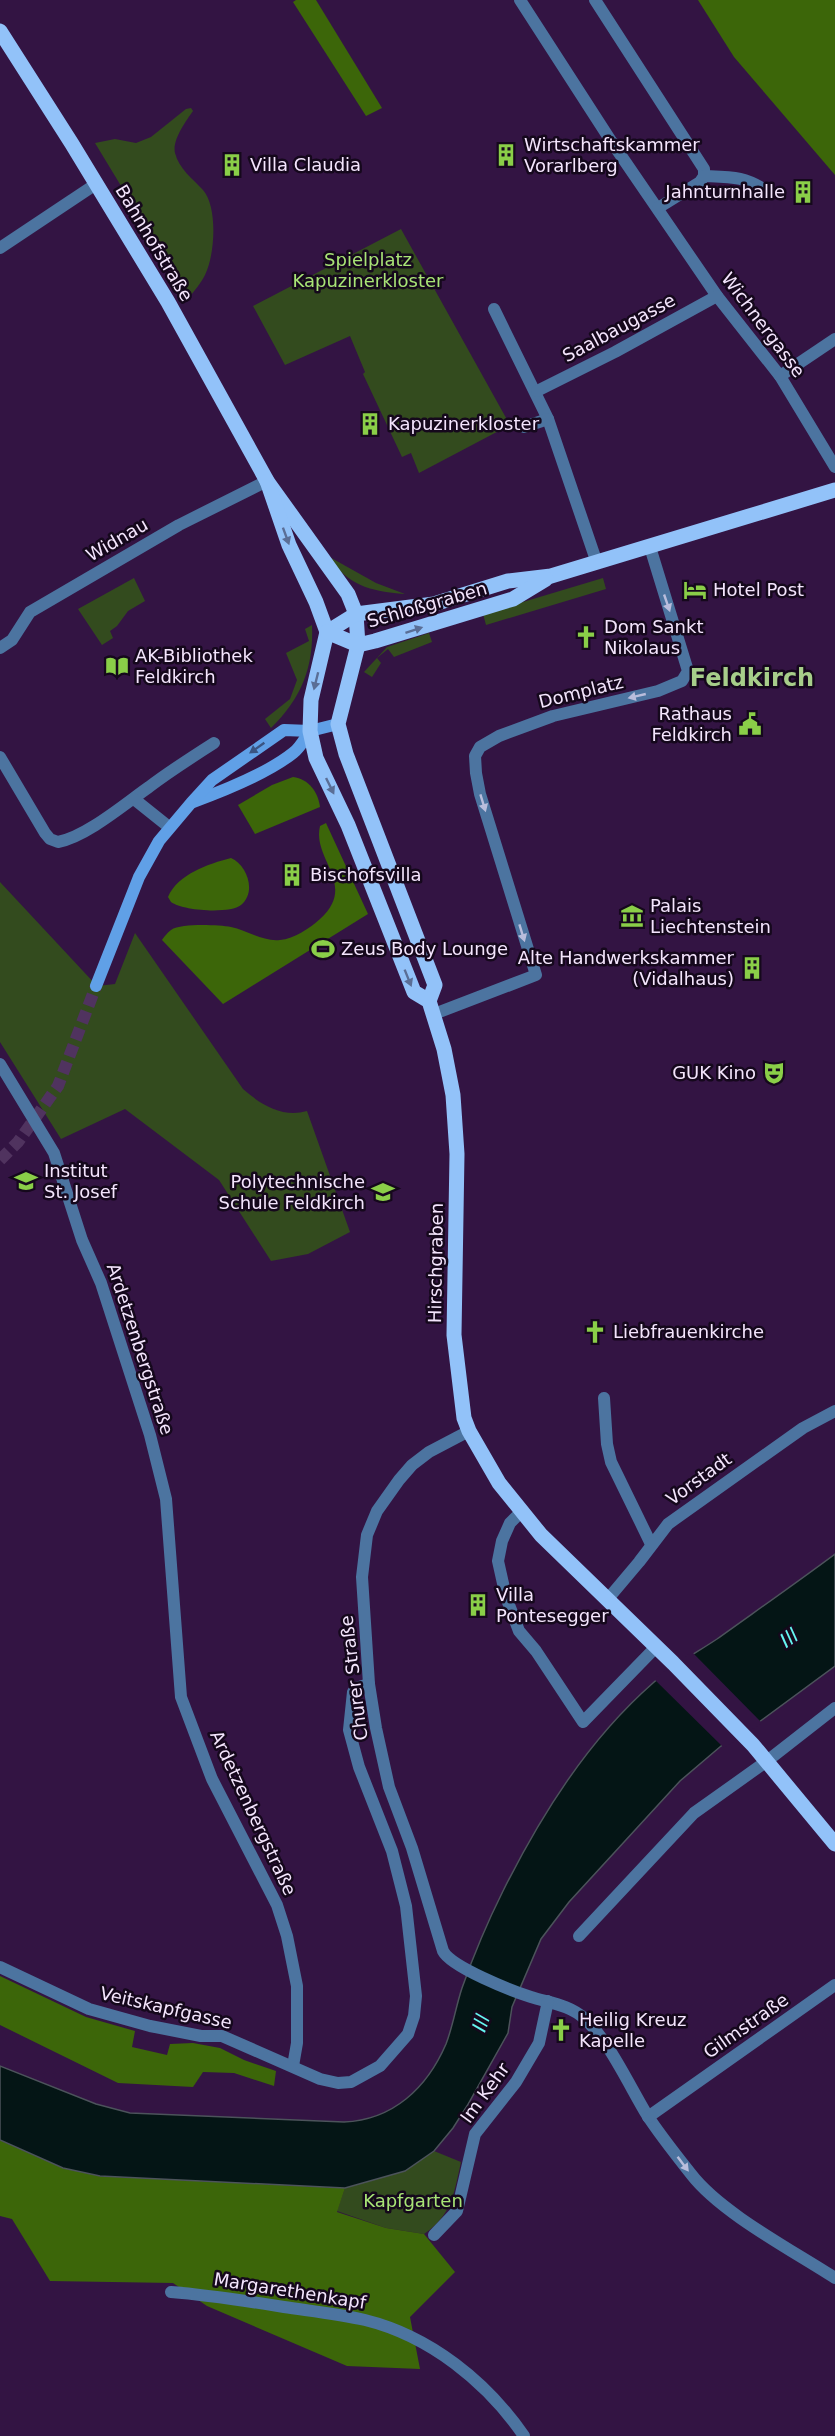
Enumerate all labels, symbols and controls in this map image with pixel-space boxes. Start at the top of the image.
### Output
place label: Wirtschaftskammer Vorarlberg [524,134,700,176]
building icon: Wirtschaftskammer Vorarlberg [493,142,519,168]
building icon: Villa Claudia [219,152,245,178]
place label: Villa Claudia [250,154,361,175]
building icon: Jahnturnhalle [790,179,816,205]
street label: Bahnhofstraße [111,181,197,305]
place label: Jahnturnhalle [664,181,785,202]
park label: Spielplatz Kapuzinerkloster [292,249,444,291]
street label: Wichnergasse [717,268,810,381]
street label: Saalbaugasse [559,289,679,366]
building icon: Kapuzinerkloster [357,411,383,437]
place label: Kapuzinerkloster [388,413,540,434]
street label: Widnau [82,514,151,566]
one-way arrow [282,527,292,545]
street label: Schloßgraben [364,577,489,632]
hotel icon: Hotel Post [682,577,708,603]
place label: Hotel Post [713,579,804,600]
one-way arrow [662,594,672,612]
place label: Dom Sankt Nikolaus [604,616,703,658]
one-way arrow [405,624,423,634]
church icon: Dom Sankt Nikolaus [573,624,599,650]
place label: AK-Bibliothek Feldkirch [135,645,253,687]
library icon: AK-Bibliothek Feldkirch [104,653,130,679]
district label: Feldkirch [690,664,814,692]
street label: Domplatz [536,671,625,712]
one-way arrow [311,673,320,691]
one-way arrow [628,692,647,701]
place label: Rathaus Feldkirch [651,703,732,745]
public building icon: Rathaus Feldkirch [737,711,763,737]
one-way arrow [250,742,266,754]
one-way arrow [326,778,335,795]
one-way arrow [479,794,488,812]
building icon: Bischofsvilla [279,862,305,888]
place label: Bischofsvilla [310,864,421,885]
place label: Palais Liechtenstein [650,895,771,937]
museum icon: Palais Liechtenstein [619,903,645,929]
one-way arrow [518,924,528,942]
sports icon: Zeus Body Lounge [310,936,336,962]
place label: Zeus Body Lounge [341,938,508,959]
place label: Alte Handwerkskammer (Vidalhaus) [518,947,735,989]
building icon: Alte Handwerkskammer (Vidalhaus) [739,955,765,981]
one-way arrow [403,969,413,987]
theatre icon: GUK Kino [761,1060,787,1086]
place label: GUK Kino [672,1062,756,1083]
place label: Institut St. Josef [44,1160,118,1202]
school or university icon: Institut St. Josef [13,1168,39,1194]
place label: Polytechnische Schule Feldkirch [218,1171,365,1213]
school or university icon: Polytechnische Schule Feldkirch [370,1179,396,1205]
street label: Hirschgraben [424,1203,447,1323]
street label: Ardetzenbergstraße [103,1260,178,1437]
church icon: Liebfrauenkirche [582,1319,608,1345]
place label: Liebfrauenkirche [613,1321,764,1342]
street label: Vorstadt [662,1448,735,1509]
place label: Villa Pontesegger [496,1584,609,1626]
building icon: Villa Pontesegger [465,1592,491,1618]
street label: Churer Straße [335,1614,372,1742]
water label: Ill [775,1623,803,1653]
street label: Ardetzenbergstraße [206,1727,301,1898]
street label: Veitskapfgasse [98,1982,234,2033]
street label: Gilmstraße [699,1989,792,2063]
place label: Heilig Kreuz Kapelle [579,2009,687,2051]
water label: Ill [467,2011,495,2035]
church icon: Heilig Kreuz Kapelle [548,2017,574,2043]
street label: Im Kehr [456,2058,514,2127]
one-way arrow [677,2155,689,2171]
park label: Kapfgarten [363,2190,463,2211]
street label: Margarethenkapf [212,2268,368,2313]

